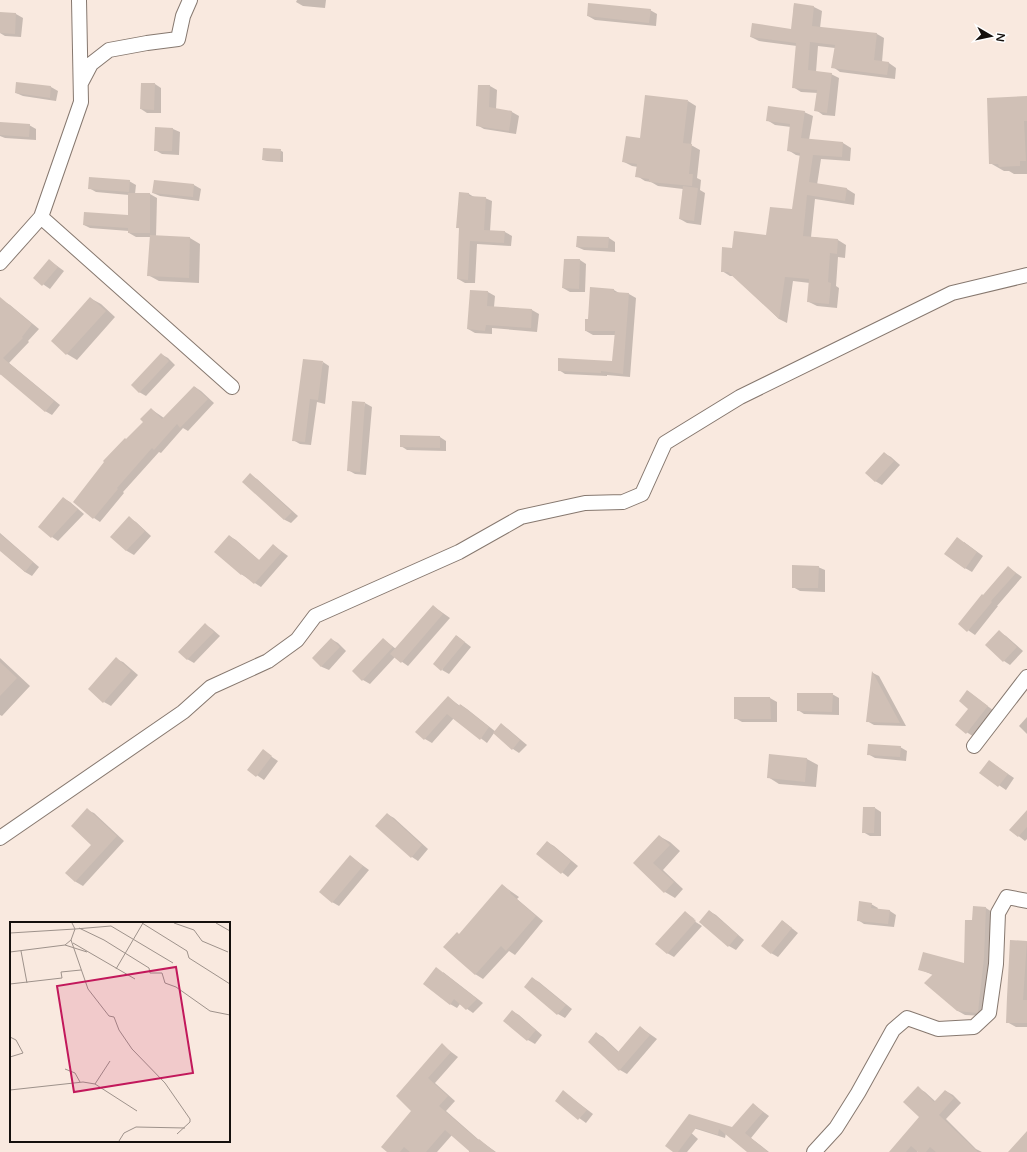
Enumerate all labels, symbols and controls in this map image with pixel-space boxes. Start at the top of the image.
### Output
north arrow [971,16,1011,56]
text: N [993,32,1007,43]
inset map [10,922,230,1142]

